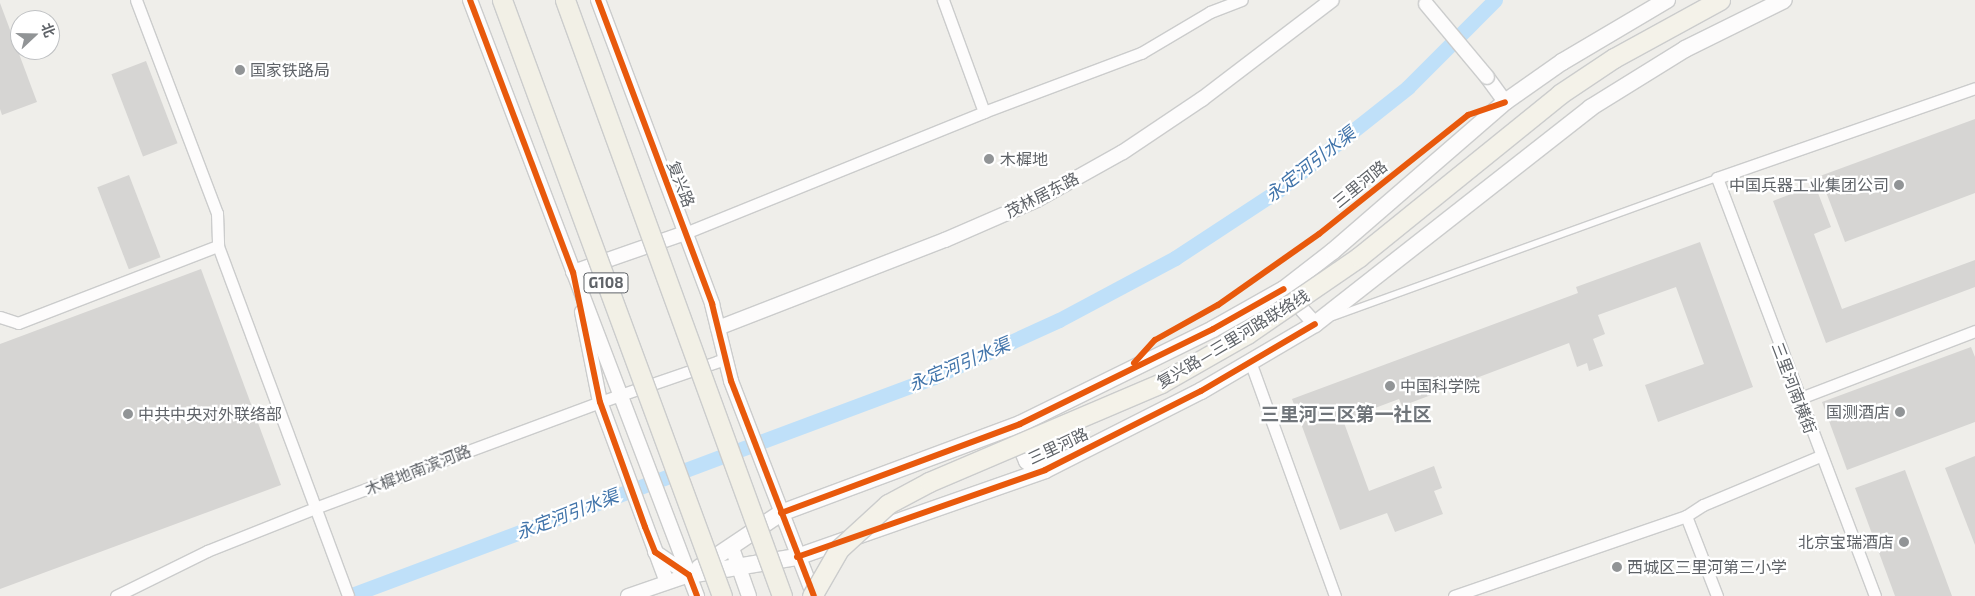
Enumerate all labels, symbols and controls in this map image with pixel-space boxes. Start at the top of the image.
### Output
north arrow [10,10,60,60]
text: 北 [38,20,59,39]
place label: 国家铁路局 [250,60,330,80]
marker: 国家铁路局 [234,64,246,76]
water label: 永定河引水渠 [1261,122,1359,206]
place label: 木樨地 [1000,149,1048,169]
marker: 木樨地 [982,152,996,166]
street label: 三里河路 [1329,156,1391,212]
street label: 复兴路 [663,158,699,210]
street label: 茂林居东路 [1002,168,1082,222]
place label: 中国兵器工业集团公司 [1729,175,1889,195]
marker: 中国兵器工业集团公司 [1893,179,1905,191]
road number: G108 [582,270,630,296]
street label: 复兴路—三里河路联络线 [1153,286,1313,392]
water label: 永定河引水渠 [905,333,1013,395]
street label: 三里河南横街 [1768,340,1820,436]
place label: 中国科学院 [1400,376,1480,396]
marker: 中国科学院 [1384,380,1396,392]
place label: 国测酒店 [1826,402,1890,422]
district label: 三里河三区第一社区 [1261,403,1431,425]
place label: 中共中央对外联络部 [138,404,282,424]
marker: 国测酒店 [1894,406,1906,418]
marker: 中共中央对外联络部 [122,408,134,420]
street label: 三里河路 [1025,424,1091,468]
street label: 木樨地南滨河路 [362,441,474,499]
water label: 永定河引水渠 [513,485,621,543]
place label: 北京宝瑞酒店 [1798,532,1894,552]
marker: 北京宝瑞酒店 [1898,536,1910,548]
place label: 西城区三里河第三小学 [1627,557,1787,577]
marker: 西城区三里河第三小学 [1611,561,1623,573]

